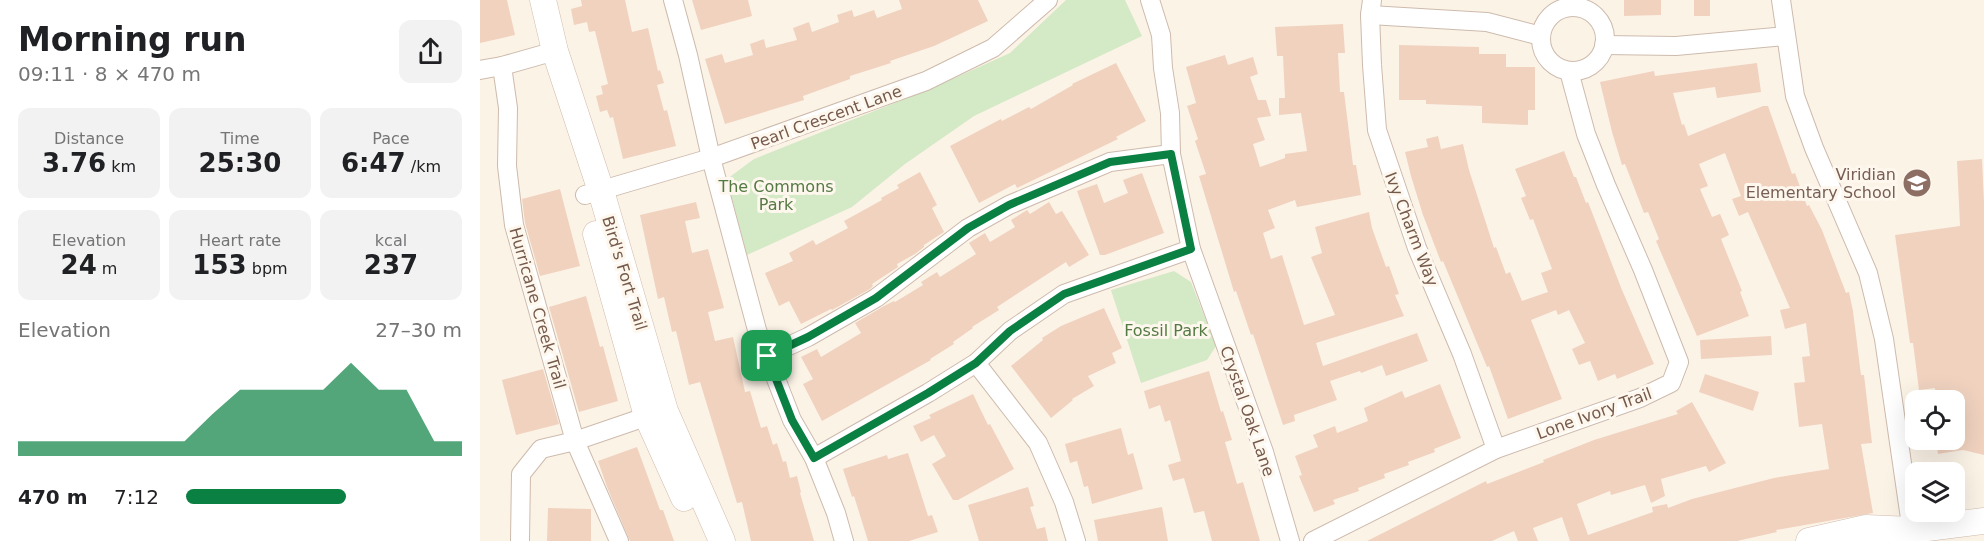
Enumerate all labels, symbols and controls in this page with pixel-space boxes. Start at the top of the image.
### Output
text: Morning run [18,20,246,59]
button: share [399,20,462,83]
text: 09:11 · 8 × 470 m [18,62,201,86]
street label: Pearl Crescent Lane [748,81,904,154]
text: Distance [54,129,124,148]
text: Time [220,129,260,148]
text: Pace [372,129,410,148]
text: 3.76 [42,148,106,178]
text: 25:30 [199,148,281,178]
text: 6:47 [341,148,406,178]
text: km [106,157,136,176]
text: /km [406,157,441,176]
place label: Viridian Elementary School [1746,165,1896,202]
school or university icon: Viridian Elementary School [1901,167,1933,199]
street label: Ivy Charm Way [1381,169,1442,289]
park label: The Commons Park [717,177,834,214]
street label: Bird's Fort Trail [598,214,651,333]
street label: Hurricane Creek Trail [505,225,570,391]
text: Elevation [52,231,126,250]
text: Heart rate [199,231,281,250]
text: kcal [375,231,407,250]
text: 24 [61,250,97,280]
text: 153 [192,250,247,280]
text: 237 [364,250,418,280]
text: m [97,259,117,278]
text: bpm [247,259,288,278]
text: Elevation [18,318,111,342]
text: 27–30 m [375,318,462,342]
park label: Fossil Park [1124,321,1209,340]
pin [741,330,792,381]
icon: arrive [750,339,783,372]
street label: Crystal Oak Lane [1216,343,1279,479]
street label: Lone Ivory Trail [1534,384,1654,443]
map controls [1905,390,1965,522]
button: locate [1905,390,1965,450]
button: layers [1905,462,1965,522]
text: 470 m [18,485,88,509]
text: 7:12 [114,485,159,509]

